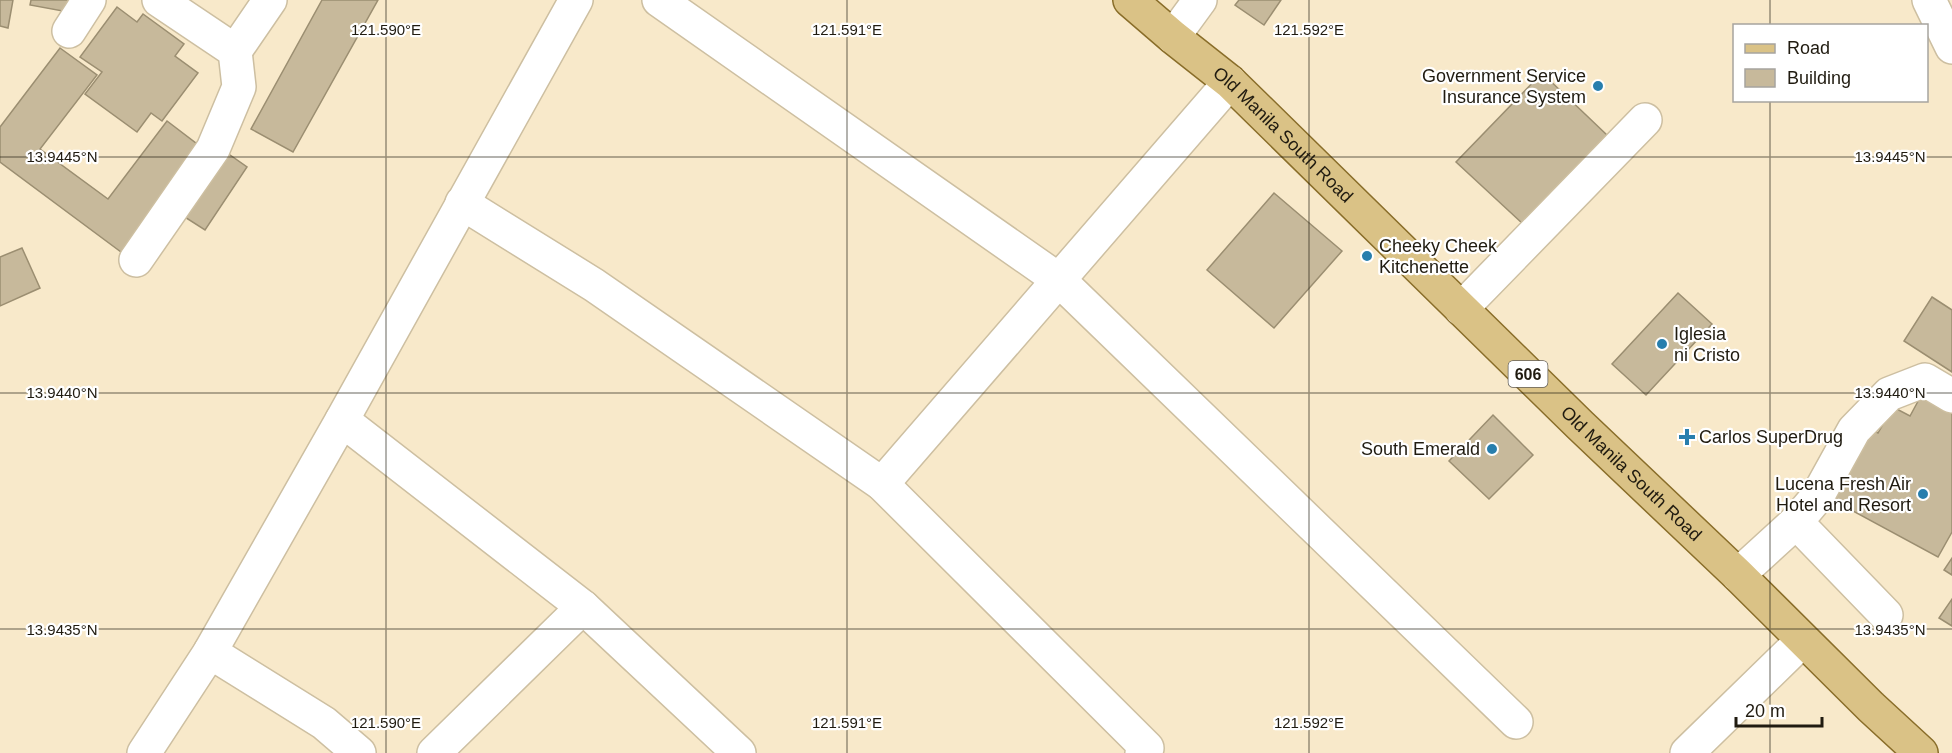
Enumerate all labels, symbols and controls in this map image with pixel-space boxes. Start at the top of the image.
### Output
text: 121.590°E [351,21,421,38]
text: 121.591°E [812,21,882,38]
text: 121.592°E [1274,21,1344,38]
legend [1733,24,1928,102]
text: Road [1787,38,1830,58]
street label: Old Manila South Road [1209,63,1357,207]
place label: Government Service Insurance System [1422,66,1586,107]
text: Building [1787,68,1851,88]
marker: Government Service Insurance System [1591,79,1605,93]
text: 13.9445°N [26,148,98,165]
text: 13.9445°N [1854,148,1926,165]
place label: Cheeky Cheek Kitchenette [1379,236,1498,277]
marker: Cheeky Cheek Kitchenette [1360,249,1374,263]
place label: Iglesia ni Cristo [1674,324,1740,365]
marker: Iglesia ni Cristo [1655,337,1669,351]
road number: 606 [1508,361,1547,387]
text: 13.9440°N [26,384,98,401]
text: 13.9440°N [1854,384,1926,401]
street label: Old Manila South Road [1557,402,1706,545]
place label: Carlos SuperDrug [1699,427,1843,447]
marker: Carlos SuperDrug [1680,430,1694,444]
place label: South Emerald [1361,439,1480,459]
marker: South Emerald [1485,442,1499,456]
place label: Lucena Fresh Air Hotel and Resort [1775,474,1911,515]
marker: Lucena Fresh Air Hotel and Resort [1916,487,1930,501]
text: 13.9435°N [26,621,98,638]
text: 13.9435°N [1854,621,1926,638]
scale bar [1736,690,1822,728]
text: 20 m [1745,701,1785,721]
text: 121.590°E [351,714,421,731]
text: 121.591°E [812,714,882,731]
text: 121.592°E [1274,714,1344,731]

